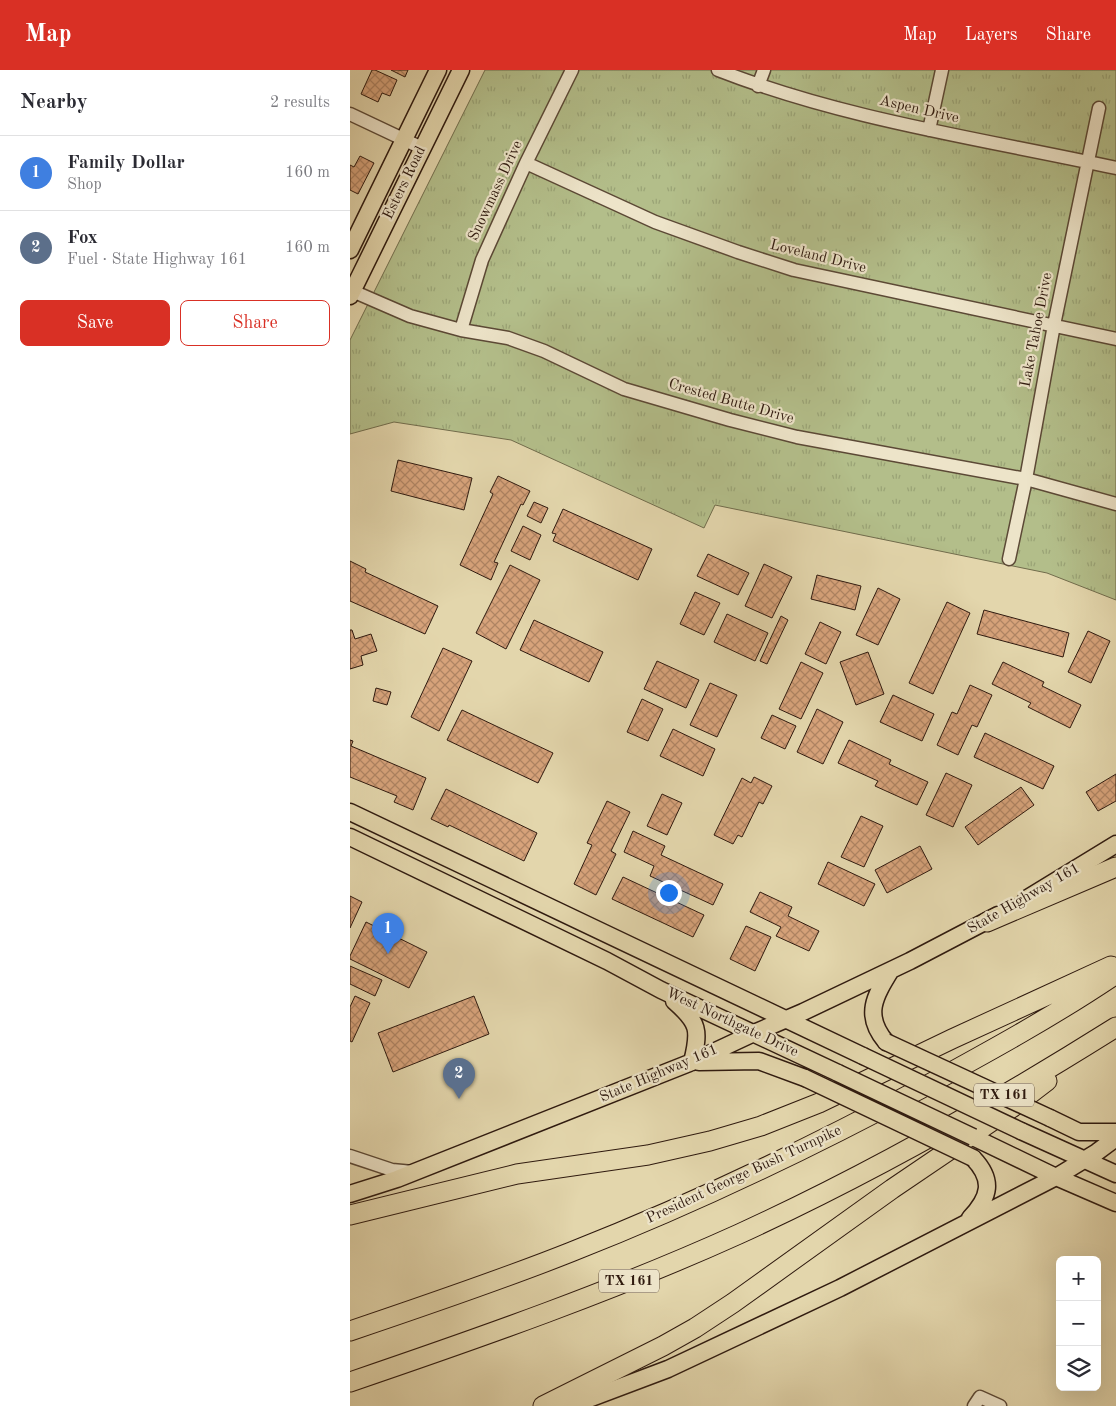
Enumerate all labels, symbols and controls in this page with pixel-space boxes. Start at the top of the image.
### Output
text: Map [25,23,72,47]
text: Map [903,26,937,44]
text: Layers [965,26,1017,44]
text: Share [1045,26,1091,44]
text: Nearby [20,92,88,113]
street label: Aspen Drive [878,94,960,126]
text: 2 results [270,95,330,111]
street label: Snowmass Drive [466,138,526,243]
street label: Esters Road [381,144,429,222]
text: Family Dollar [67,154,185,173]
text: 1 [31,165,41,181]
text: 160 m [285,165,330,181]
text: Shop [67,177,102,193]
text: Fox [67,229,98,248]
street label: Loveland Drive [768,238,868,276]
text: 2 [31,240,41,256]
text: 160 m [285,240,330,256]
text: Fuel · State Highway 161 [67,252,247,268]
street label: Lake Tahoe Drive [1019,271,1055,389]
button: Save [20,300,170,346]
button: Share [180,300,330,346]
street label: Crested Butte Drive [667,377,796,427]
street label: State Highway 161 [965,861,1083,937]
your location [656,880,682,906]
pin: 1 [372,913,404,954]
street label: West Northgate Drive [664,986,800,1060]
street label: State Highway 161 [598,1042,720,1106]
pin: 2 [443,1058,475,1099]
road number: TX 161 [974,1084,1034,1106]
street label: President George Bush Turnpike [644,1123,844,1227]
map controls [1056,1256,1101,1391]
button: + [1056,1256,1101,1301]
road number: TX 161 [599,1270,659,1292]
button: − [1056,1301,1101,1346]
button: layers [1056,1346,1101,1391]

